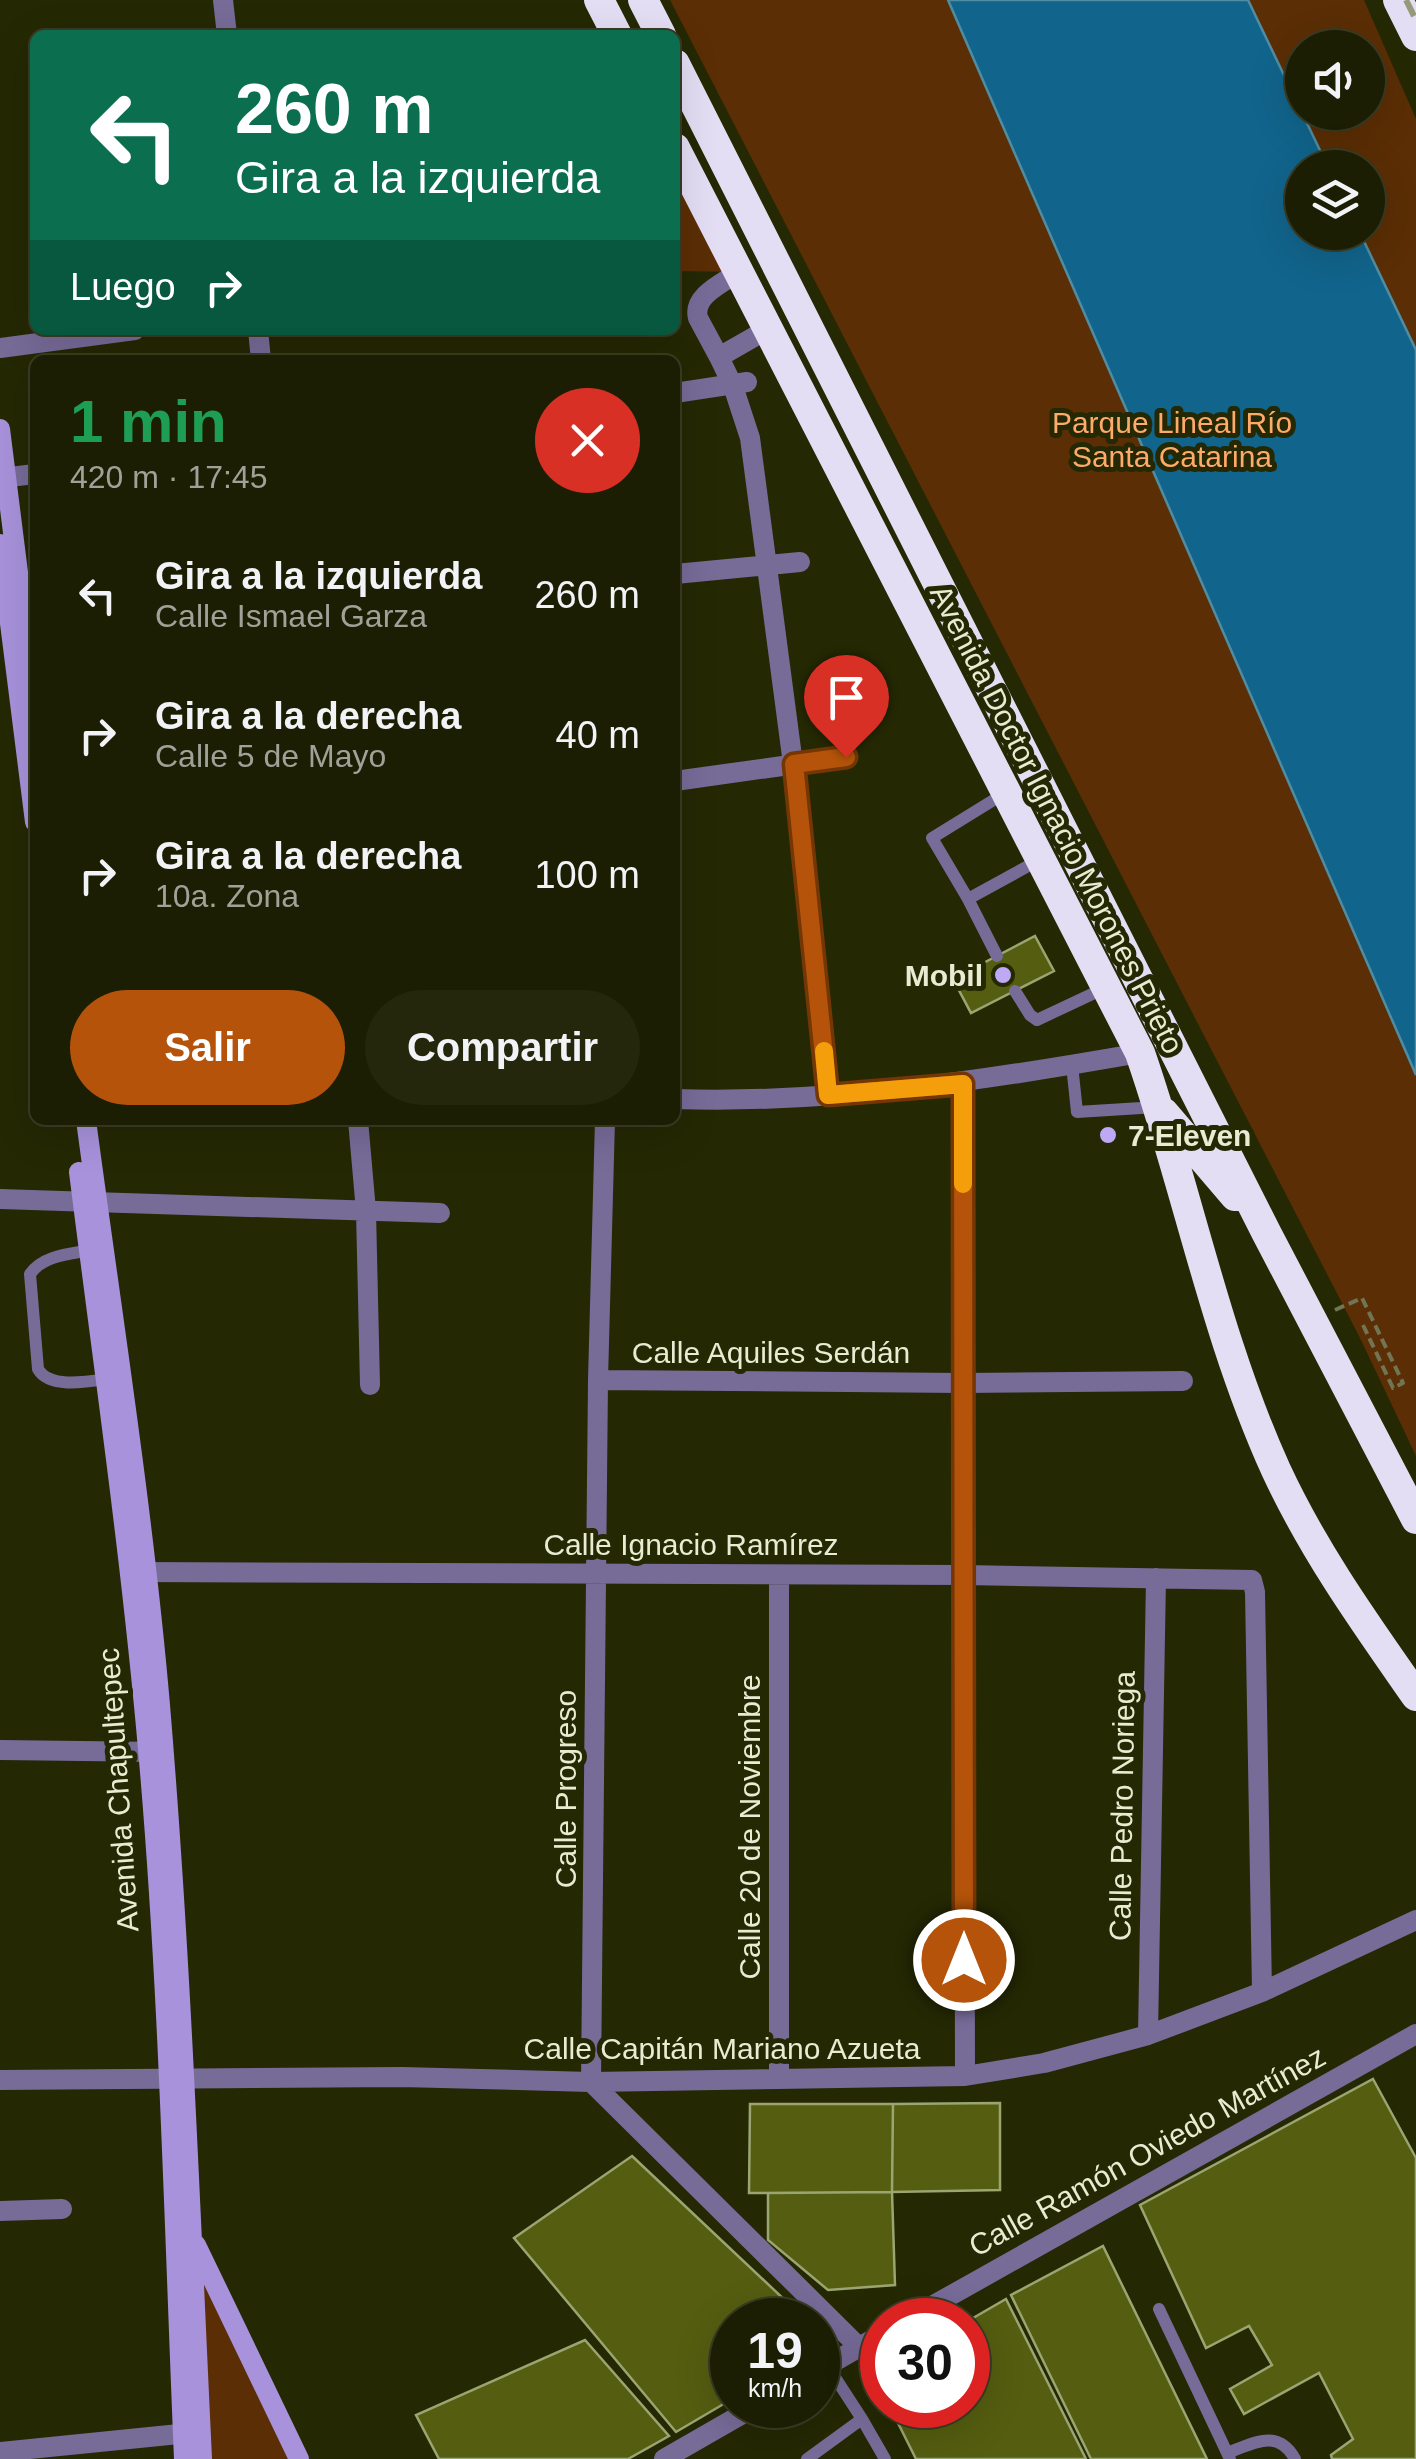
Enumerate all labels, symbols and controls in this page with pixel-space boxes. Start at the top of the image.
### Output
map controls [1285,30,1385,250]
button: sound [1285,30,1385,130]
icon: left [70,70,200,200]
text: 260 m [235,70,433,148]
button: layers [1285,150,1385,250]
text: Gira a la izquierda [235,152,600,203]
icon: right [196,260,251,315]
text: Luego [70,266,176,308]
text: 1 min [70,388,227,455]
button: close [535,388,640,493]
park label: Parque Lineal Río Santa Catarina [1052,406,1292,473]
text: 420 m · 17:45 [70,459,267,495]
text: Gira a la izquierda [155,555,482,597]
icon: left [70,568,125,623]
text: 260 m [534,574,640,616]
street label: Avenida Doctor Ignacio Morones Prieto [924,579,1190,1059]
text: Calle Ismael Garza [155,598,427,634]
pin [804,655,889,758]
icon: arrive [819,670,874,725]
text: Gira a la derecha [155,695,461,737]
icon: right [70,708,125,763]
text: 40 m [556,714,640,756]
text: Calle 5 de Mayo [155,738,386,774]
text: Gira a la derecha [155,835,461,877]
icon: right [70,848,125,903]
text: 100 m [534,854,640,896]
text: 10a. Zona [155,878,299,914]
place label: Mobil [905,959,983,992]
marker: Mobil [992,964,1014,986]
button: Salir [70,990,345,1105]
button: Compartir [365,990,640,1105]
place label: 7-Eleven [1128,1119,1251,1152]
marker: 7-Eleven [1097,1124,1119,1146]
street label: Calle Aquiles Serdán [632,1336,910,1369]
street label: Calle Ignacio Ramírez [543,1528,839,1561]
street label: Avenida Chapultepec [92,1647,144,1933]
street label: Calle Pedro Noriega [1103,1670,1141,1941]
street label: Calle 20 de Noviembre [733,1674,766,1980]
street label: Calle Progreso [549,1690,582,1888]
position arrow [912,1908,1016,2012]
street label: Calle Capitán Mariano Azueta [524,2032,921,2065]
street label: Calle Ramón Oviedo Martínez [963,2039,1331,2263]
speed limit sign: 30 [860,2298,990,2428]
text: 19 [747,2323,803,2379]
text: km/h [748,2374,802,2402]

